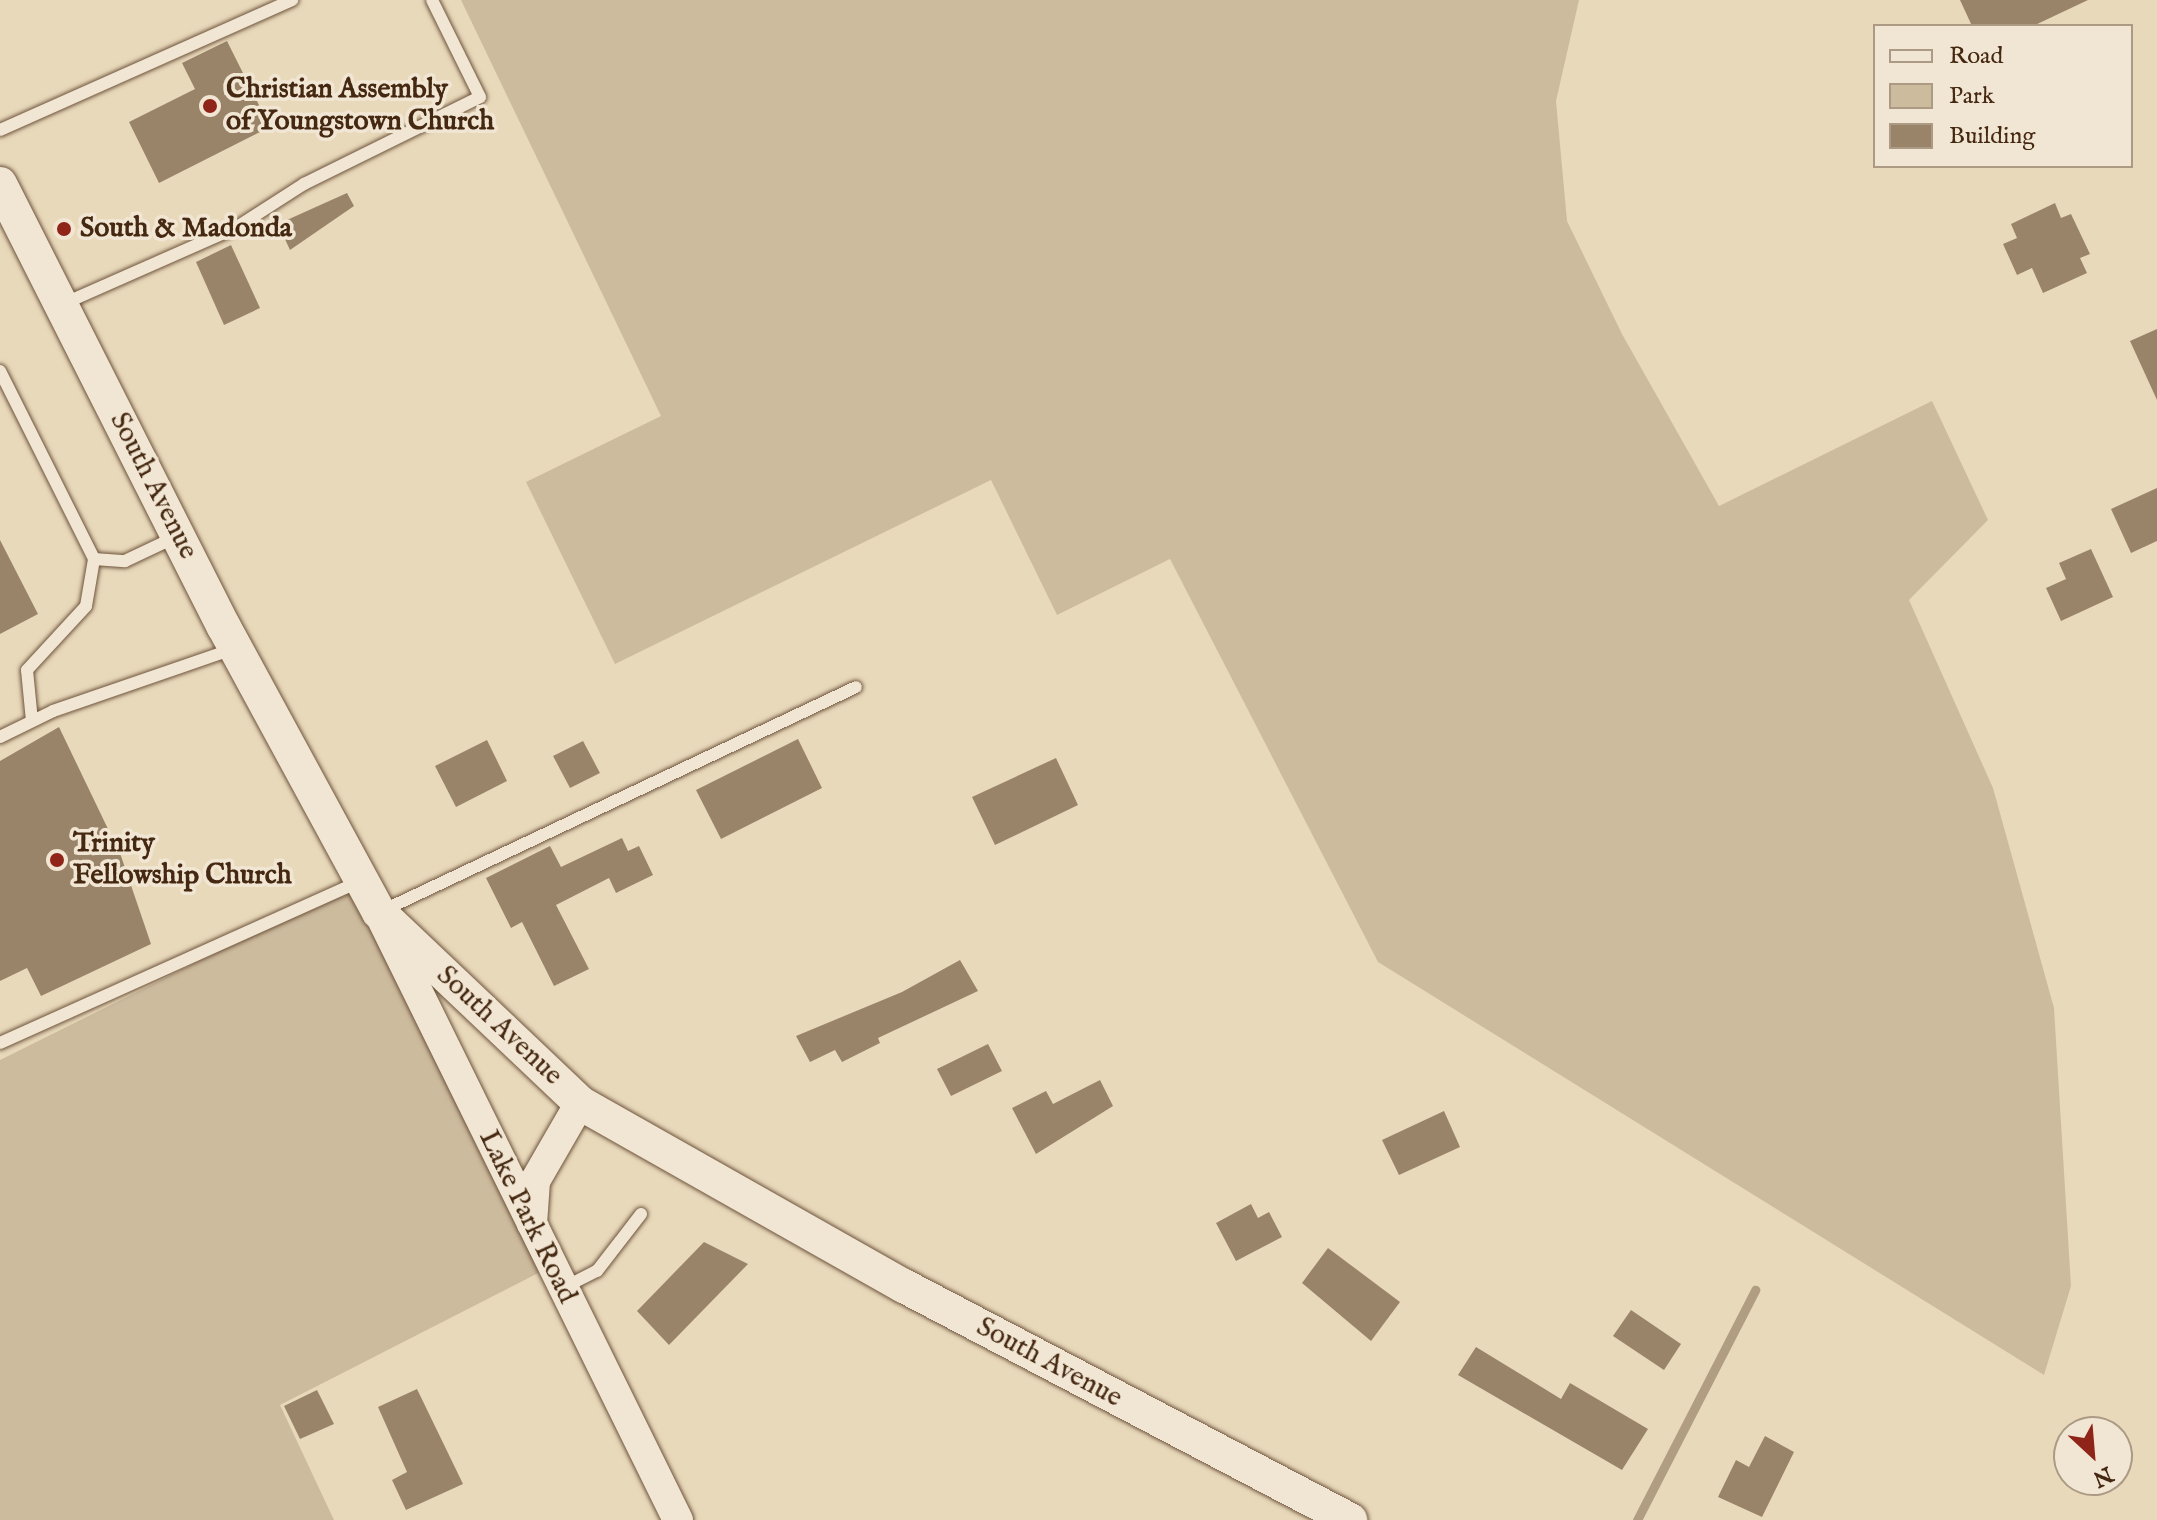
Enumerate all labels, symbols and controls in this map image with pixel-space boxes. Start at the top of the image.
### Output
legend [1873,24,2133,168]
text: Road [1949,41,2003,72]
place label: Christian Assembly of Youngstown Church [226,73,494,139]
text: Park [1949,81,1995,112]
marker: Christian Assembly of Youngstown Church [201,97,219,115]
text: Building [1949,121,2035,152]
place label: South & Madonda [80,212,292,246]
marker: South & Madonda [55,220,73,238]
street label: South Avenue [102,407,204,565]
place label: Trinity Fellowship Church [73,827,292,893]
marker: Trinity Fellowship Church [48,851,66,869]
street label: South Avenue [429,959,569,1093]
street label: Lake Park Road [471,1125,583,1309]
street label: South Avenue [970,1311,1128,1415]
north arrow [2053,1416,2133,1496]
text: N [2088,1459,2117,1493]

